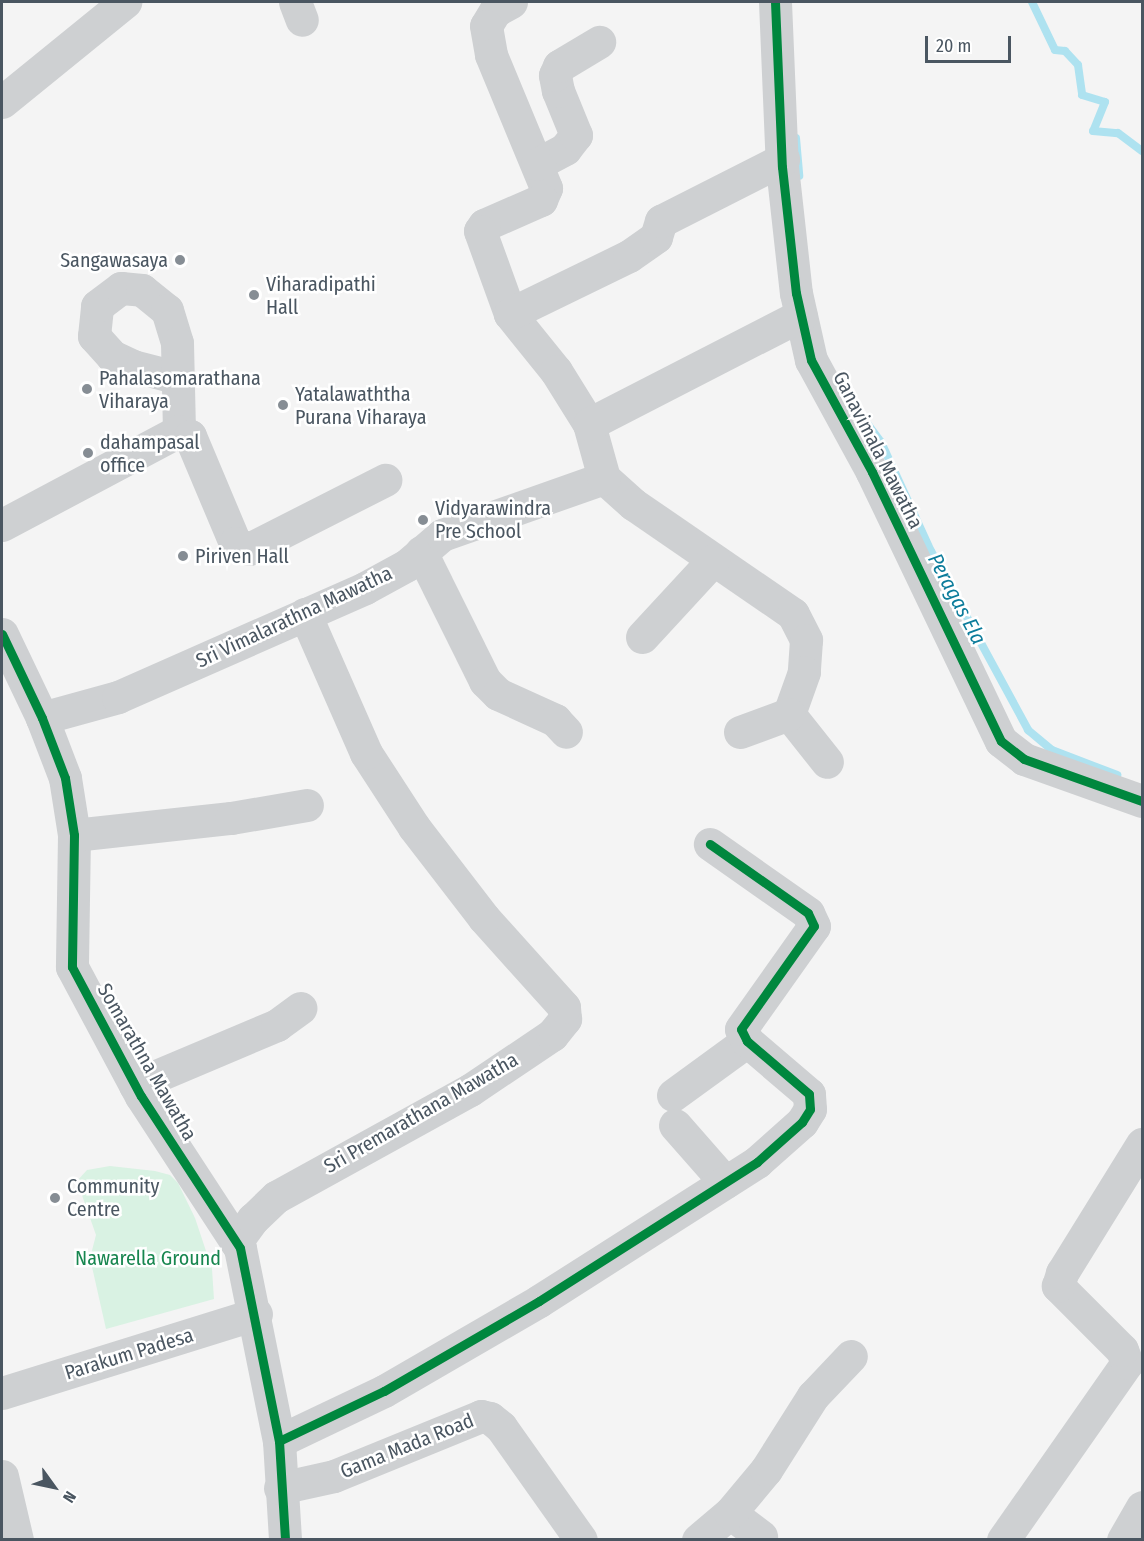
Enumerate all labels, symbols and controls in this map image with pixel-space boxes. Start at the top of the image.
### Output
scale bar [928,24,1014,62]
text: 20 m [936,35,971,57]
place label: Sangawasaya [60,248,168,272]
marker: Sangawasaya [173,253,187,267]
place label: Viharadipathi Hall [266,272,376,319]
marker: Viharadipathi Hall [247,288,261,302]
place label: Pahalasomarathana Viharaya [99,366,261,413]
street label: Ganavimala Mawatha [828,367,928,533]
marker: Pahalasomarathana Viharaya [80,382,94,396]
place label: Yatalawaththa Purana Viharaya [295,382,426,429]
marker: Yatalawaththa Purana Viharaya [276,398,290,412]
place label: dahampasal office [100,430,200,477]
marker: dahampasal office [81,446,95,460]
place label: Vidyarawindra Pre School [435,496,551,543]
marker: Vidyarawindra Pre School [416,513,430,527]
place label: Piriven Hall [195,544,289,568]
marker: Piriven Hall [176,549,190,563]
water label: Peragas Ela [923,549,991,649]
street label: Sri Vimalarathna Mawatha [192,561,396,673]
street label: Somarathna Mawatha [92,979,202,1145]
street label: Sri Premarathana Mawatha [320,1048,522,1178]
place label: Community Centre [67,1174,159,1221]
marker: Community Centre [48,1191,62,1205]
park label: Nawarella Ground [75,1246,221,1270]
street label: Parakum Padesa [62,1323,196,1385]
street label: Gama Mada Road [337,1408,477,1484]
north arrow [24,1457,84,1517]
text: N [59,1488,80,1506]

